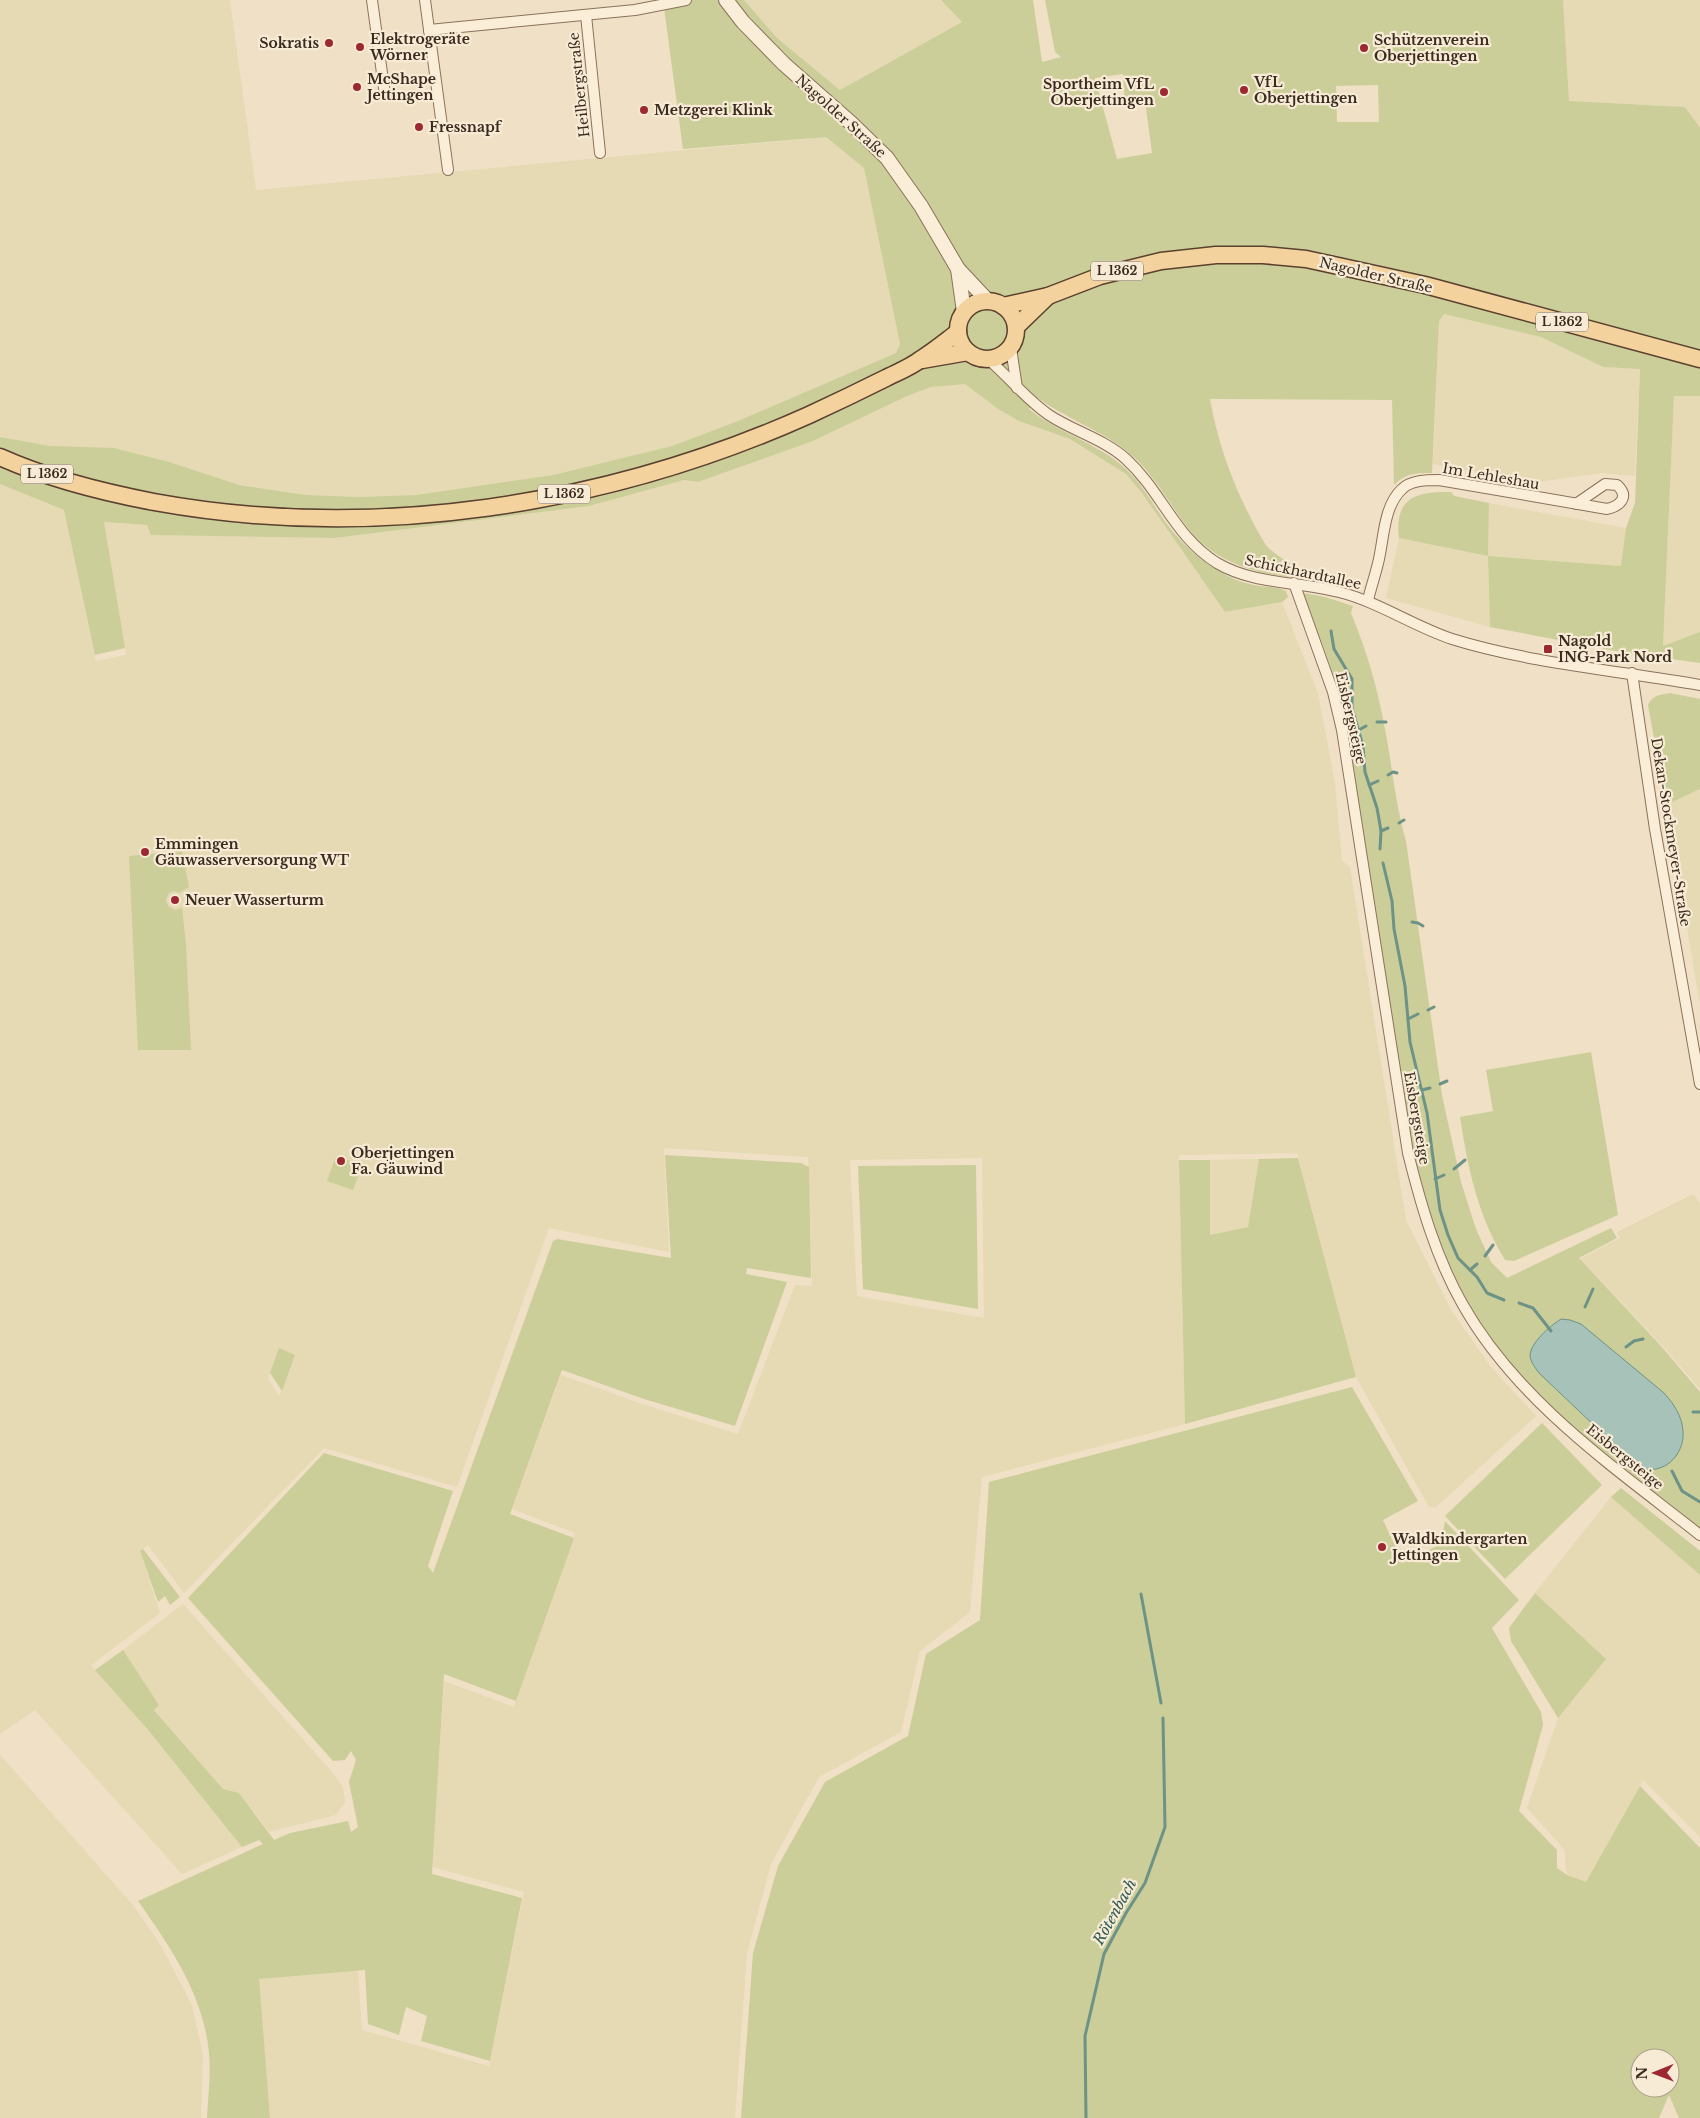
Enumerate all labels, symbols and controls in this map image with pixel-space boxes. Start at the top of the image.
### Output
place label: Elektrogeräte Wörner [369,30,470,64]
street label: Heilbergstraße [565,31,593,139]
place label: Schützenverein Oberjettingen [1374,31,1489,65]
place label: Sokratis [259,34,319,52]
marker: Sokratis [323,37,335,49]
marker: Elektrogeräte Wörner [354,41,366,53]
marker: Schützenverein Oberjettingen [1358,42,1370,54]
place label: McShape Jettingen [364,70,436,104]
street label: Nagolder Straße [792,71,890,161]
place label: VfL Oberjettingen [1253,73,1357,107]
place label: Sportheim VfL Oberjettingen [1043,75,1154,109]
marker: McShape Jettingen [351,81,363,93]
marker: VfL Oberjettingen [1238,84,1250,96]
marker: Sportheim VfL Oberjettingen [1158,86,1170,98]
place label: Metzgerei Klink [654,101,773,119]
marker: Metzgerei Klink [638,104,650,116]
place label: Fressnapf [429,118,503,136]
marker: Fressnapf [413,121,425,133]
street label: Nagolder Straße [1317,253,1435,297]
road number: L 1362 [1091,262,1143,280]
road number: L 1362 [1536,313,1588,332]
street label: Im Lehleshau [1441,459,1542,494]
road number: L 1362 [21,464,73,484]
road number: L 1362 [538,484,590,504]
street label: Schickhardtallee [1243,551,1363,593]
place label: Nagold ING-Park Nord [1558,632,1672,666]
marker: Nagold ING-Park Nord [1542,643,1554,655]
street label: Eisbergsteige [1332,670,1370,766]
street label: Dekan-Stockmeyer-Straße [1647,736,1695,928]
place label: Emmingen Gäuwasserversorgung WT [155,835,349,869]
marker: Emmingen Gäuwasserversorgung WT [139,846,151,858]
place label: Neuer Wasserturm [185,891,324,909]
marker: Neuer Wasserturm [169,894,181,906]
street label: Eisbergsteige [1400,1070,1434,1166]
place label: Oberjettingen Fa. Gäuwind [351,1144,454,1178]
marker: Oberjettingen Fa. Gäuwind [335,1155,347,1167]
street label: Eisbergsteige [1583,1420,1667,1494]
place label: Waldkindergarten Jettingen [1389,1530,1527,1564]
marker: Waldkindergarten Jettingen [1376,1541,1388,1553]
water label: Rötenbach [1088,1875,1141,1949]
north arrow [1630,2048,1680,2098]
text: N [1633,2066,1651,2080]

